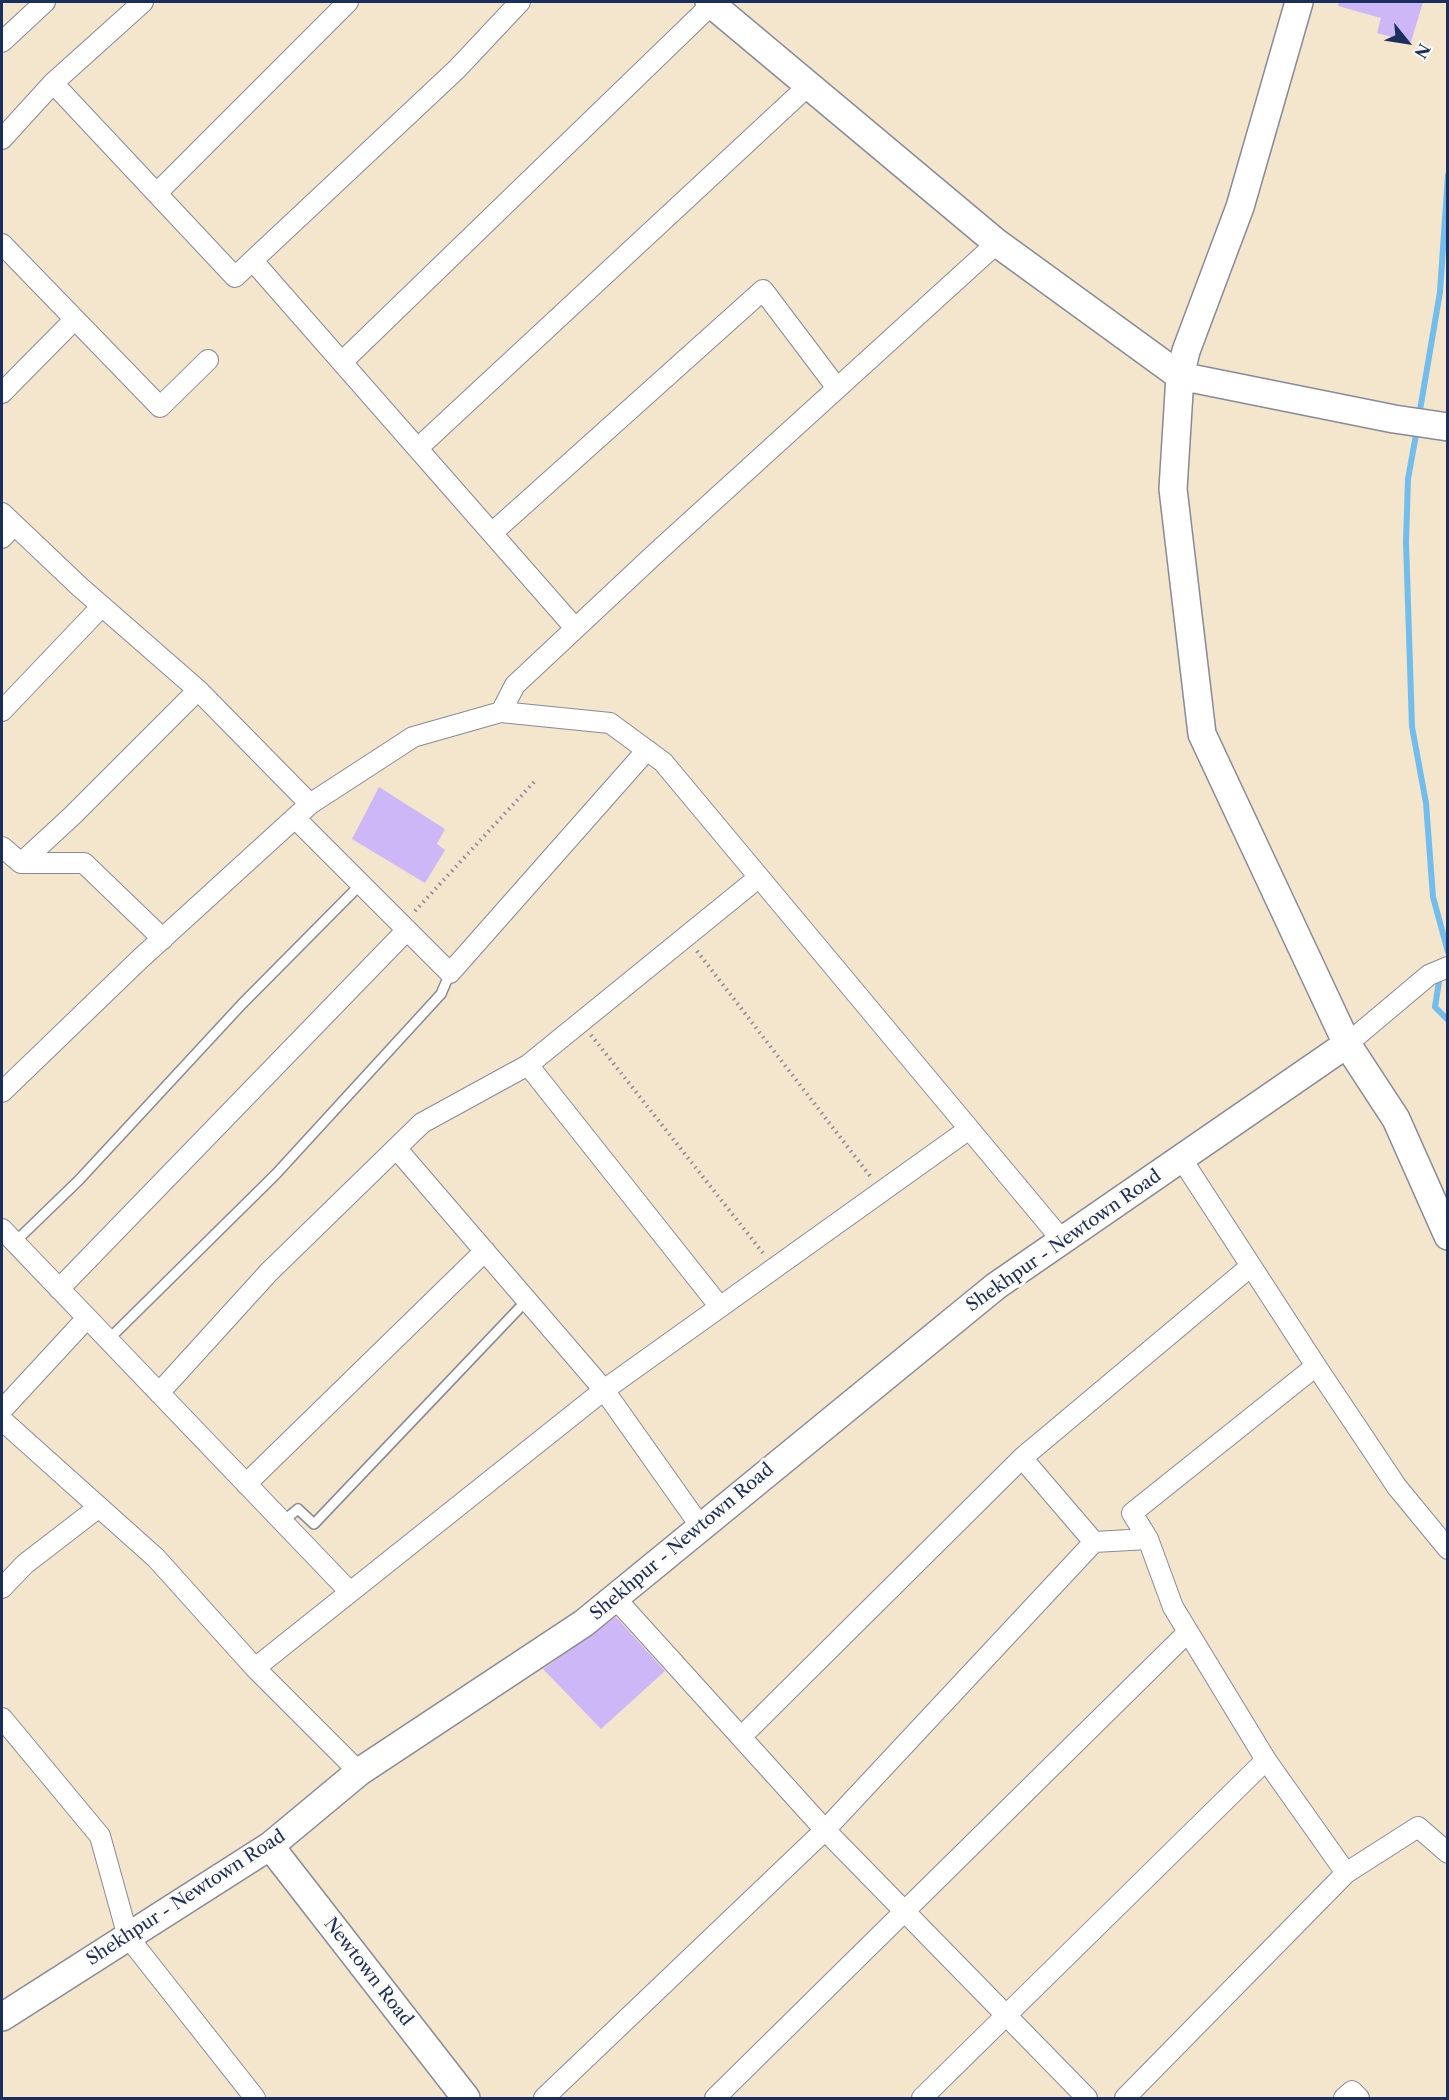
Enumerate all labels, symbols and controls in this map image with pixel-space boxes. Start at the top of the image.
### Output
north arrow [1377,12,1437,72]
text: N [1410,40,1435,62]
street label: Shekhpur - Newtown Road [962,1165,1166,1317]
street label: Shekhpur - Newtown Road [586,1459,778,1625]
street label: Shekhpur - Newtown Road [82,1826,290,1970]
street label: Newtown Road [319,1914,417,2030]

